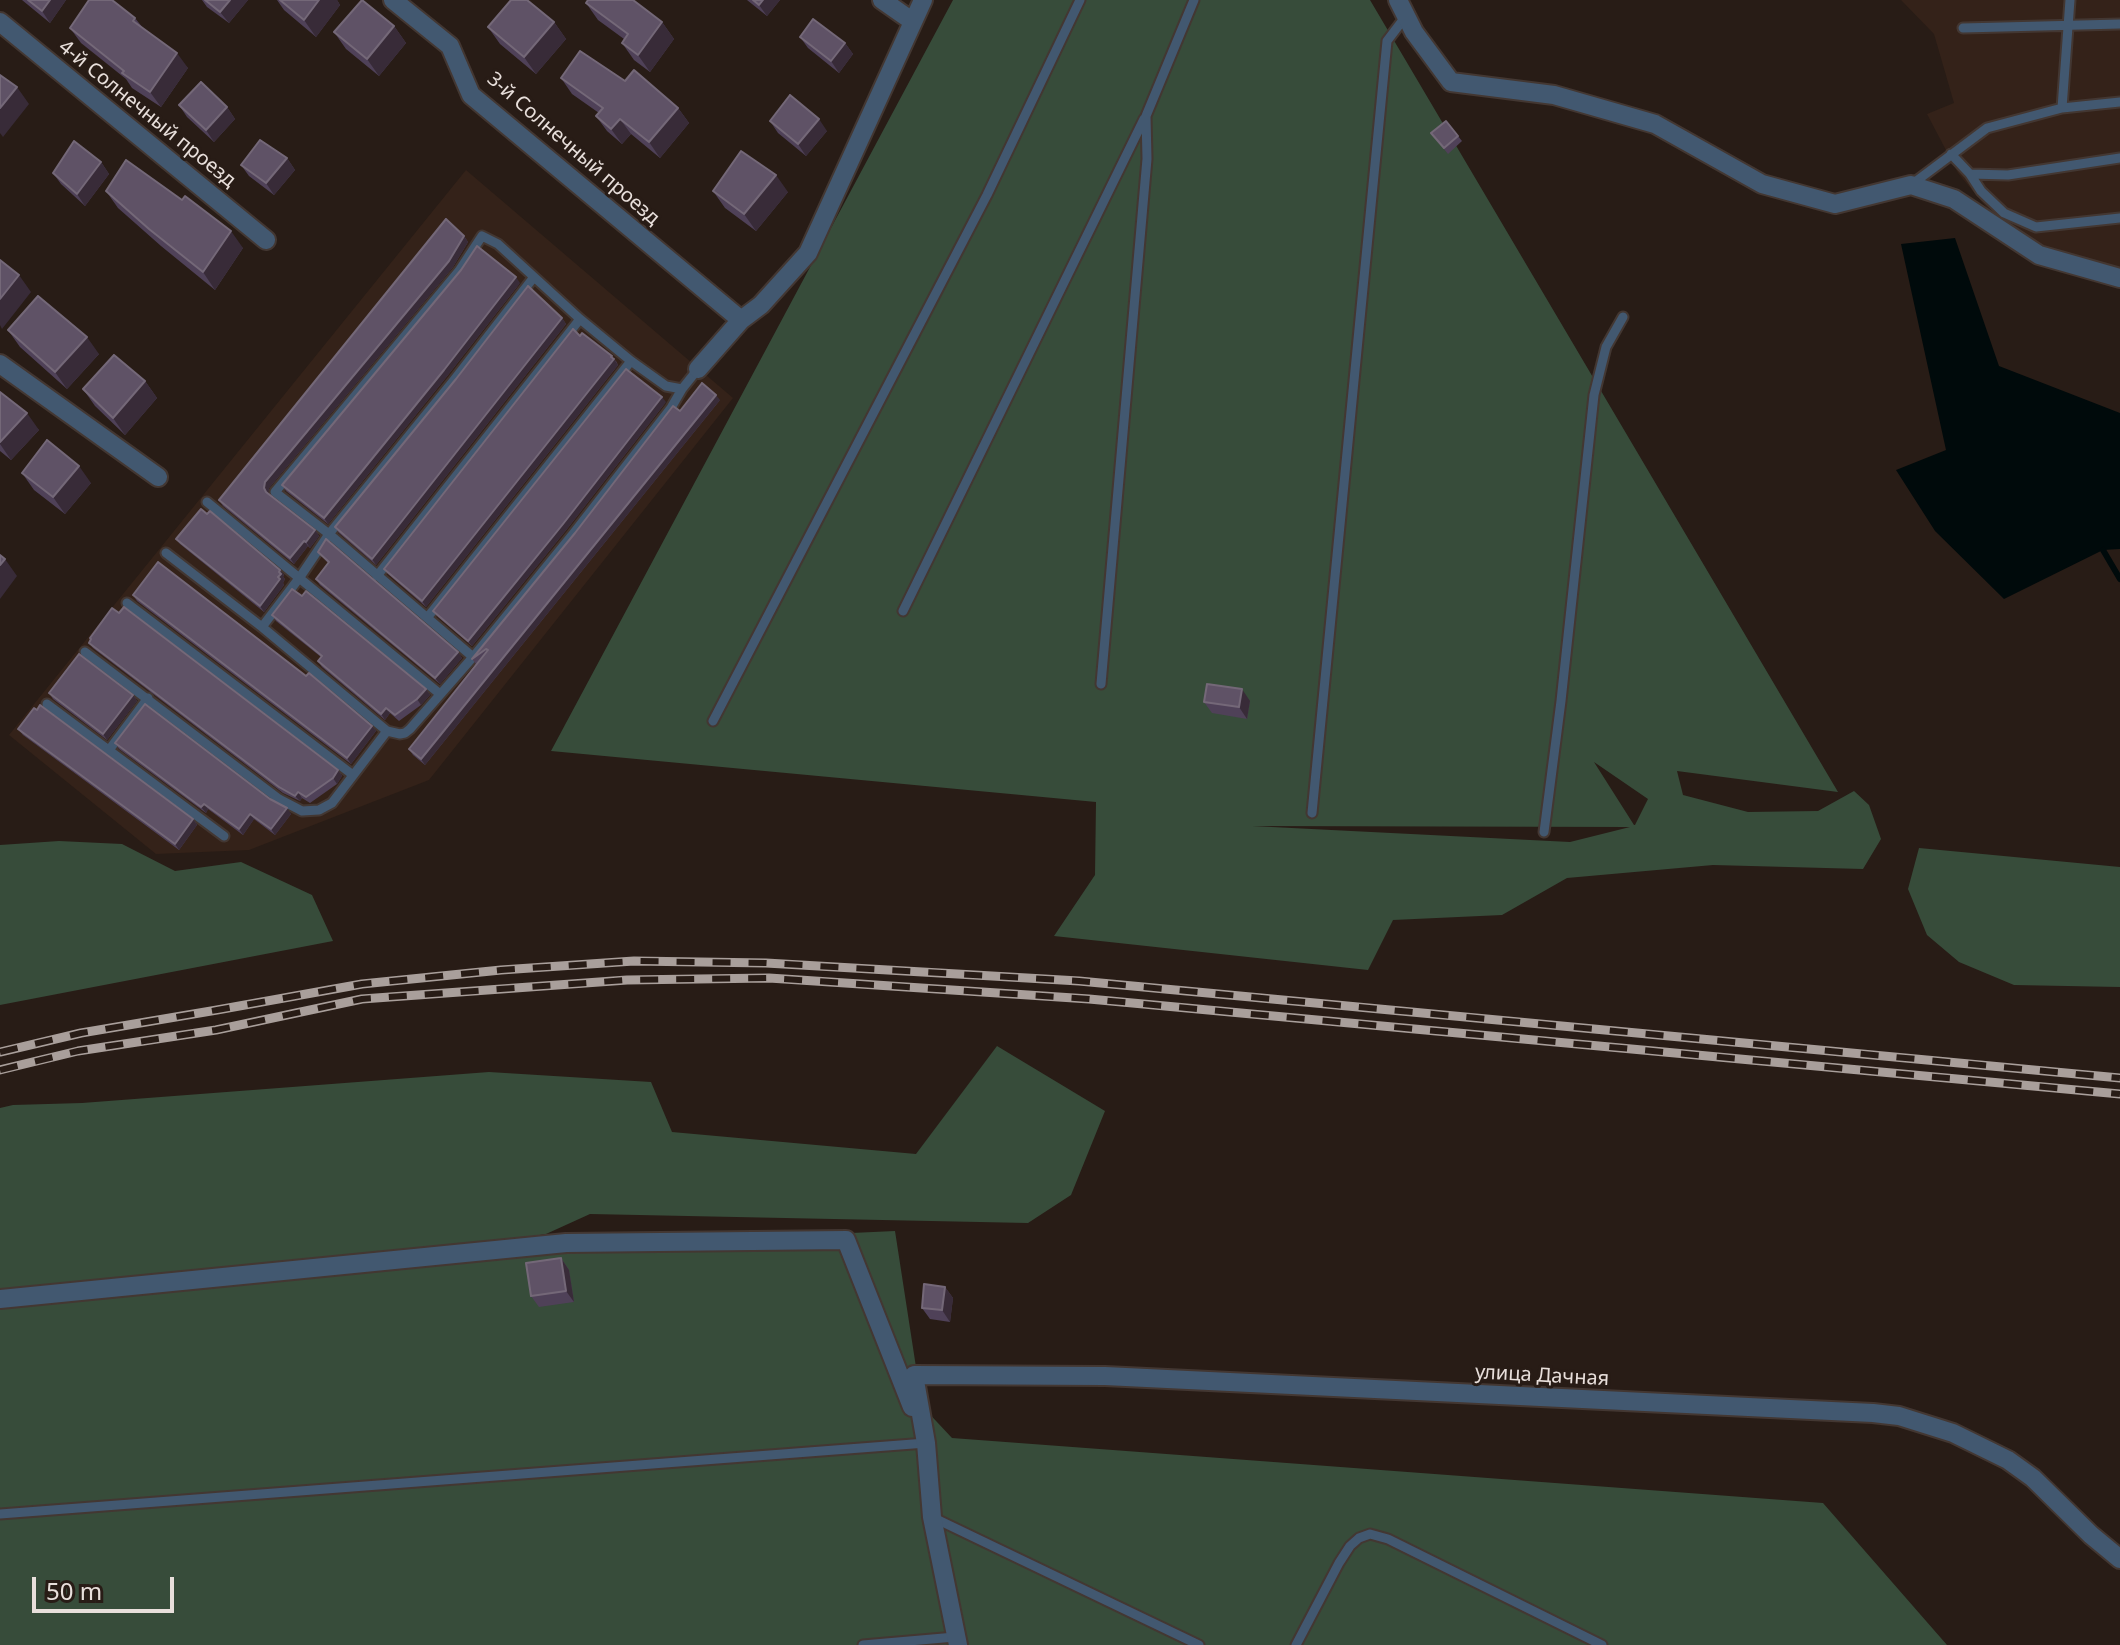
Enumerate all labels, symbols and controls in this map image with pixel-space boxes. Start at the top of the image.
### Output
street label: 4-й Солнечный проезд [54,35,240,193]
street label: 3-й Солнечный проезд [482,67,664,231]
street label: улица Дачная [1474,1361,1610,1391]
scale bar [36,1561,178,1611]
text: 50 m [46,1574,102,1607]

